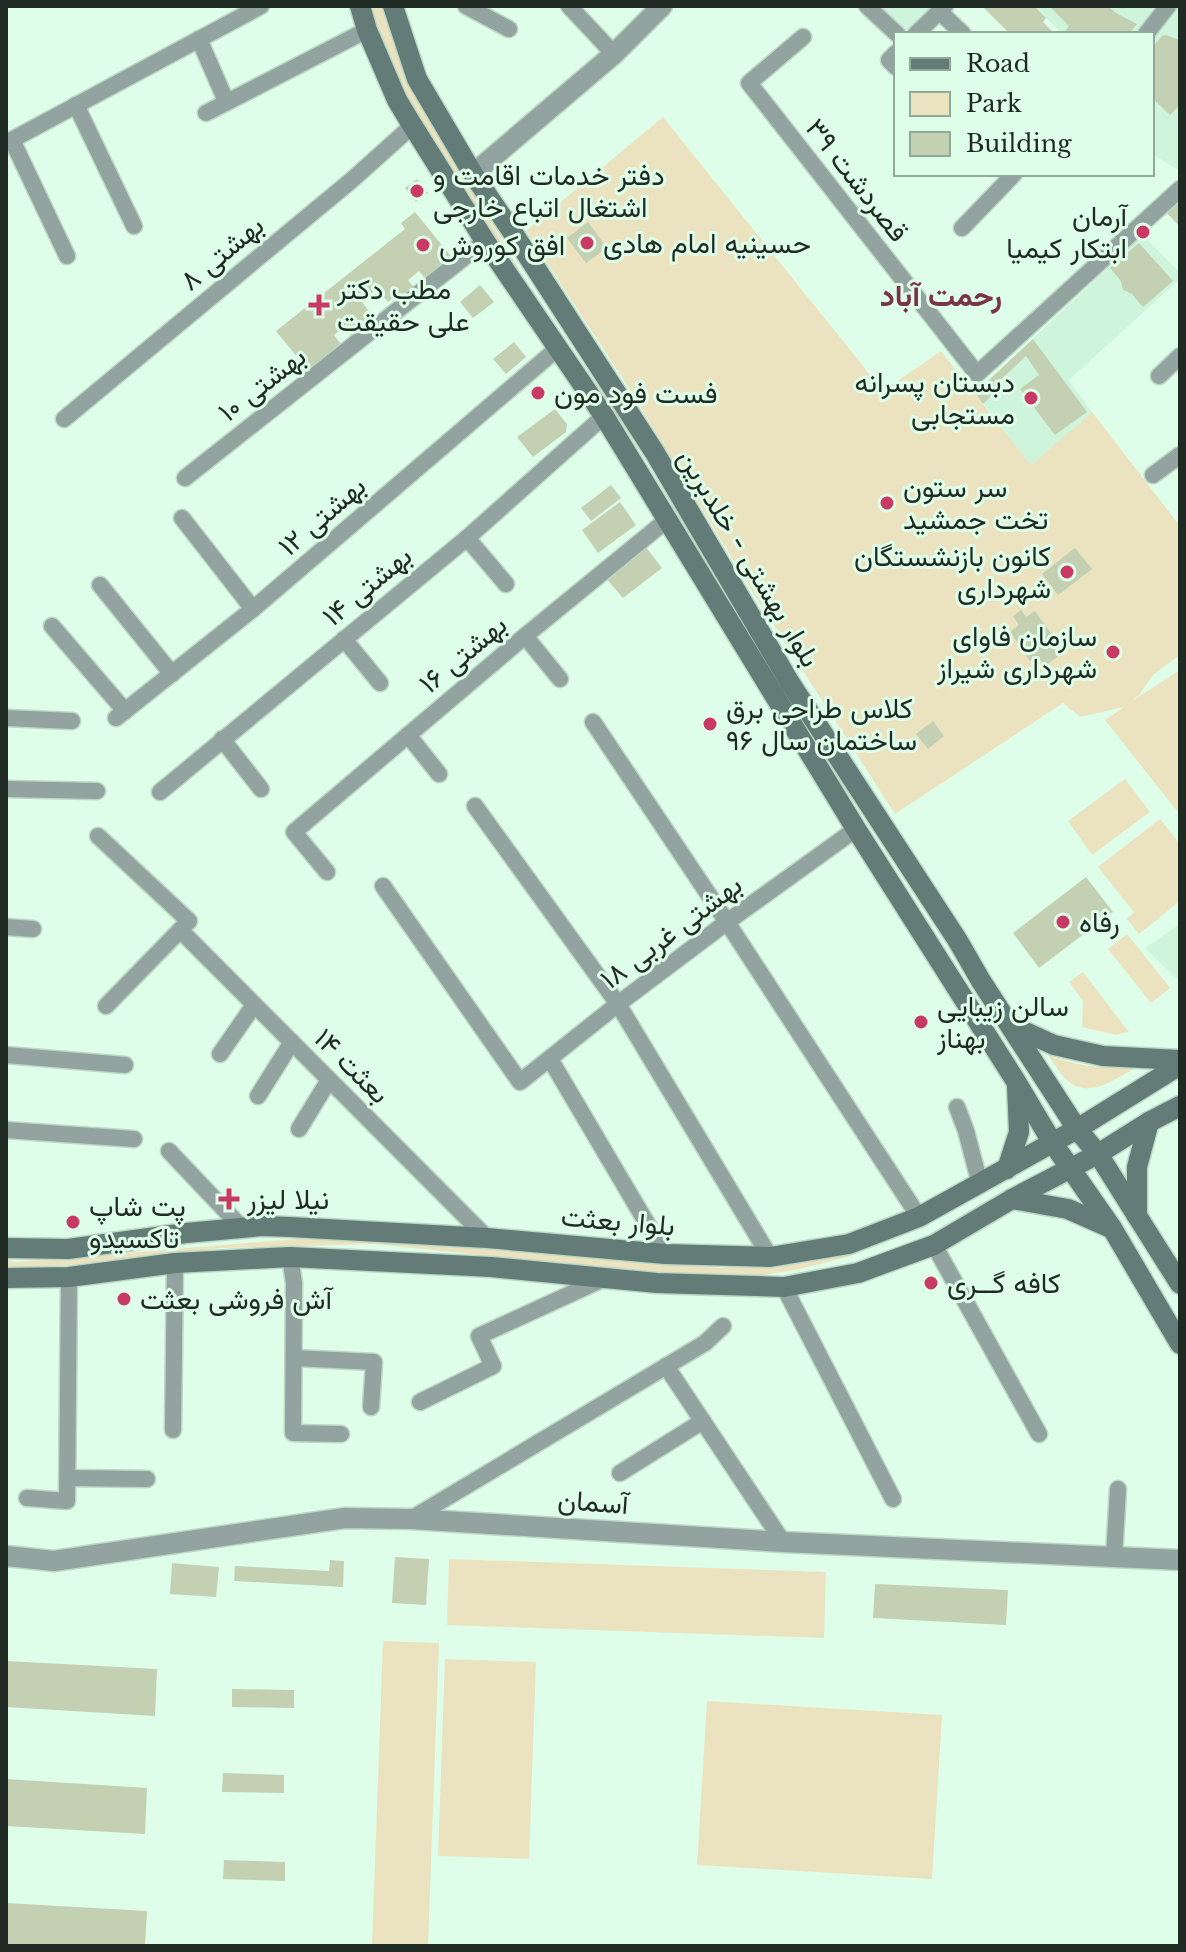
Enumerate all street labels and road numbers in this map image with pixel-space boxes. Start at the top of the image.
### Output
street label: قصردشت ۳۹ [798,111,916,249]
street label: ۸ بهشتی [173,208,271,298]
street label: ۱۰ بهشتی [211,339,313,429]
street label: بلوار بهشتی - خلدبرین [670,443,828,673]
street label: ۱۲ بهشتی [271,468,373,564]
street label: ۱۴ بهشتی [315,538,419,634]
street label: ۱۶ بهشتی [412,607,514,701]
street label: بهشتی غربی ۱۸ [593,867,749,997]
street label: بعثت ۱۴ [307,1021,397,1111]
street label: بلوار بعثت [560,1199,676,1243]
street label: آسمان [556,1482,632,1522]

